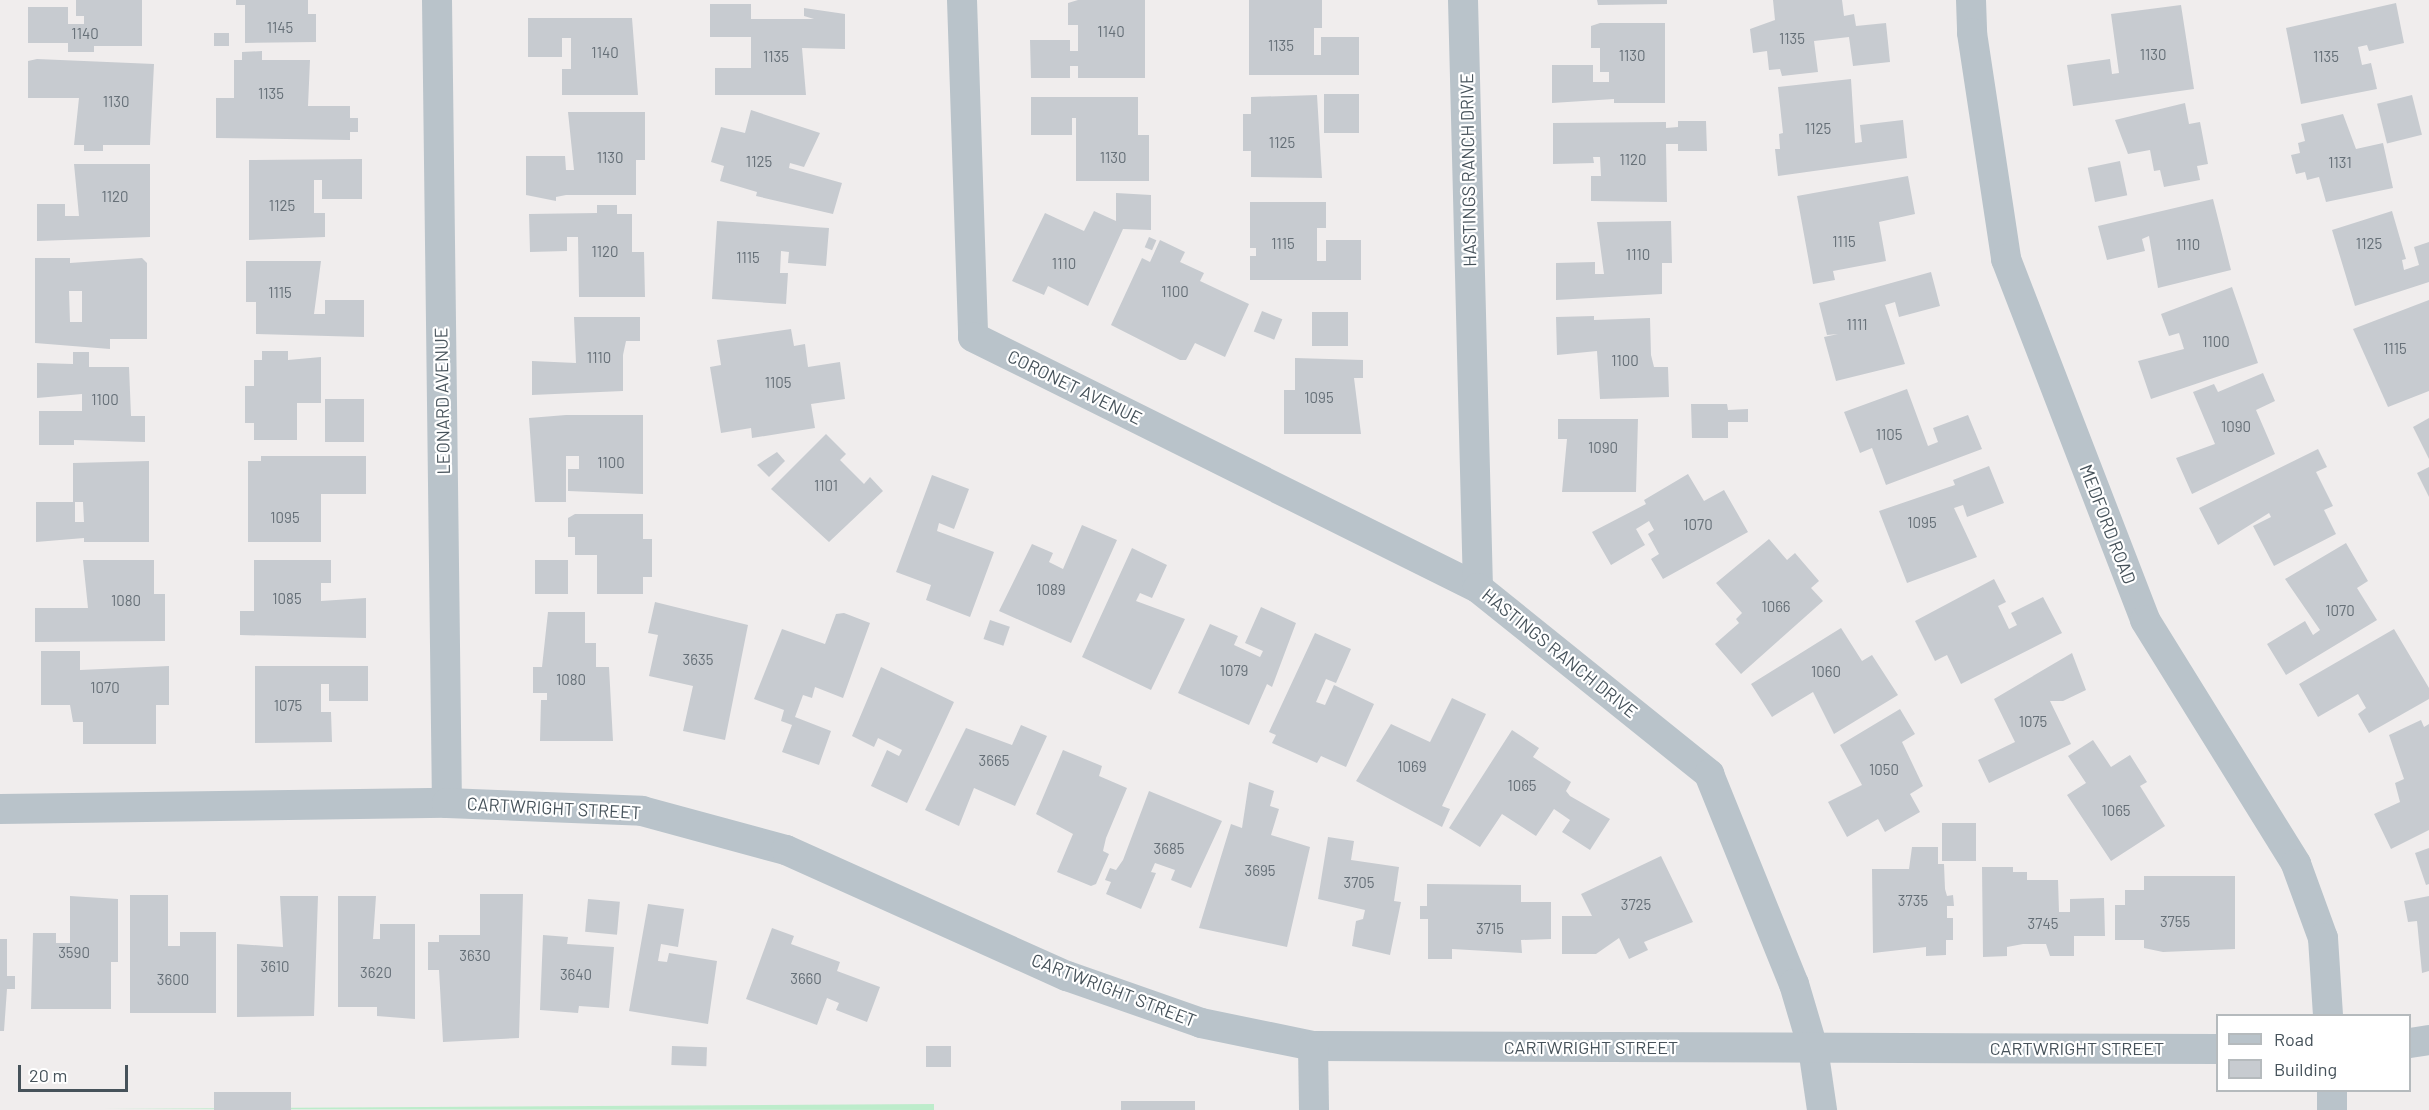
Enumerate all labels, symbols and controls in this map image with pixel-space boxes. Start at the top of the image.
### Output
house number: 1145 [267,19,293,37]
house number: 1140 [1097,23,1125,41]
house number: 1140 [71,25,99,43]
house number: 1135 [1779,30,1805,48]
house number: 1135 [1268,37,1294,55]
house number: 1140 [591,44,619,62]
house number: 1130 [2140,46,2166,64]
house number: 1130 [1619,47,1645,65]
house number: 1135 [763,48,789,66]
house number: 1135 [2313,48,2339,66]
street label: HASTINGS RANCH DRIVE [1456,73,1480,267]
house number: 1135 [258,85,284,103]
house number: 1130 [103,93,129,111]
house number: 1125 [1805,120,1831,138]
house number: 1125 [1269,134,1295,152]
house number: 1130 [597,149,623,167]
house number: 1130 [1100,149,1126,167]
house number: 1120 [1619,151,1647,169]
house number: 1125 [746,153,772,171]
house number: 1131 [2328,154,2352,172]
house number: 1120 [101,188,129,206]
house number: 1125 [269,197,295,215]
house number: 1115 [1832,233,1856,251]
house number: 1115 [1271,235,1295,253]
house number: 1125 [2356,235,2382,253]
house number: 1110 [2176,236,2200,254]
house number: 1120 [591,243,619,261]
house number: 1110 [1626,246,1650,264]
house number: 1115 [736,249,760,267]
house number: 1110 [1052,255,1076,273]
house number: 1100 [1161,283,1189,301]
house number: 1115 [268,284,292,302]
house number: 1111 [1846,316,1868,334]
street label: LEONARD AVENUE [430,327,454,475]
house number: 1100 [2202,333,2230,351]
house number: 1115 [2383,340,2407,358]
street label: CORONET AVENUE [1004,345,1146,429]
house number: 1110 [587,349,611,367]
house number: 1100 [1611,352,1639,370]
house number: 1105 [765,374,791,392]
house number: 1095 [1304,389,1334,407]
house number: 1100 [91,391,119,409]
house number: 1090 [2221,418,2251,436]
house number: 1105 [1876,426,1902,444]
house number: 1090 [1588,439,1618,457]
house number: 1100 [597,454,625,472]
street label: MEDFORD ROAD [2075,461,2141,587]
house number: 1101 [814,477,838,495]
house number: 1095 [270,509,300,527]
house number: 1095 [1907,514,1937,532]
house number: 1070 [1683,516,1713,534]
house number: 1089 [1036,581,1066,599]
street label: HASTINGS RANCH DRIVE [1478,584,1642,722]
house number: 1085 [272,590,302,608]
house number: 1080 [111,592,141,610]
house number: 1066 [1761,598,1791,616]
house number: 1070 [2325,602,2355,620]
house number: 3635 [683,651,713,669]
house number: 1079 [1220,662,1248,680]
house number: 1060 [1811,663,1841,681]
house number: 1080 [556,671,586,689]
house number: 1070 [90,679,120,697]
house number: 1075 [274,697,302,715]
house number: 1075 [2019,713,2047,731]
house number: 3665 [979,752,1009,770]
house number: 1069 [1397,758,1427,776]
house number: 1050 [1869,761,1899,779]
house number: 1065 [1507,777,1537,795]
street label: CARTWRIGHT STREET [466,793,642,823]
house number: 1065 [2101,802,2131,820]
house number: 3685 [1154,840,1184,858]
house number: 3695 [1245,862,1275,880]
house number: 3705 [1343,874,1375,892]
house number: 3735 [1898,892,1928,910]
house number: 3725 [1621,896,1651,914]
house number: 3755 [2160,913,2190,931]
house number: 3745 [2028,915,2058,933]
house number: 3715 [1476,920,1504,938]
house number: 3590 [58,944,90,962]
house number: 3630 [459,947,491,965]
street label: CARTWRIGHT STREET [1029,949,1199,1031]
house number: 3610 [261,958,289,976]
house number: 3620 [360,964,392,982]
house number: 3640 [560,966,592,984]
house number: 3660 [790,970,822,988]
house number: 3600 [157,971,189,989]
legend [2216,1014,2411,1092]
text: Road [2274,1028,2314,1050]
street label: CARTWRIGHT STREET [1504,1036,1678,1058]
street label: CARTWRIGHT STREET [1990,1037,2164,1059]
scale bar [21,1053,130,1091]
text: Building [2274,1058,2337,1080]
text: 20 m [29,1064,67,1086]

